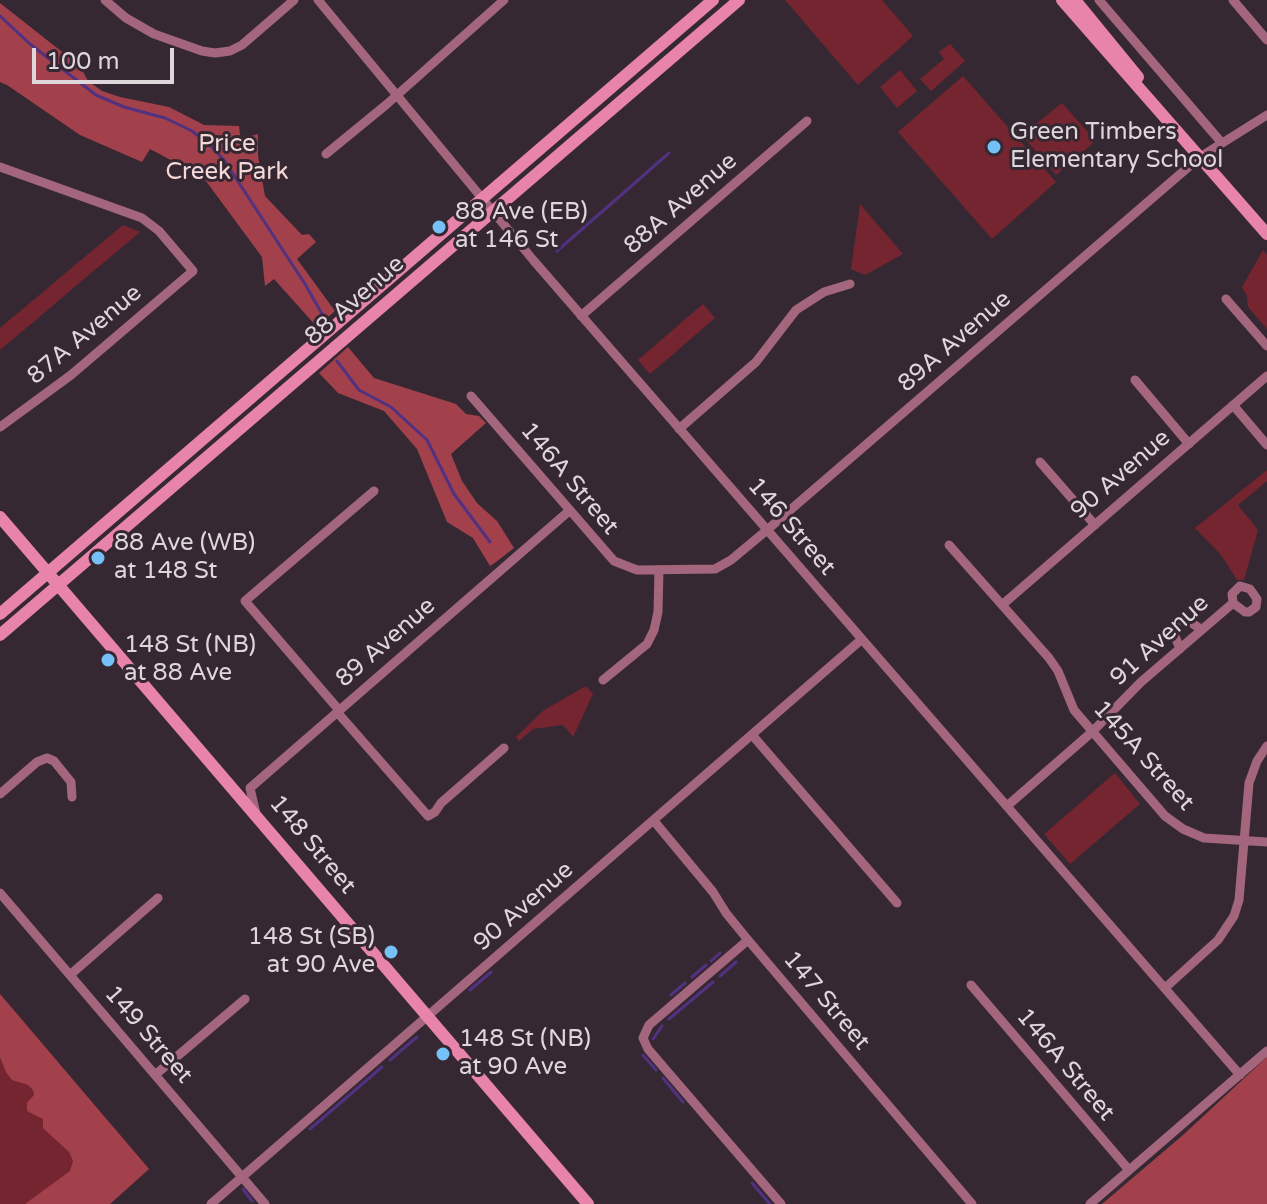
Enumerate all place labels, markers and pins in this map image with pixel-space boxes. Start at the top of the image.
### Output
place label: Green Timbers Elementary School [1010,119,1223,175]
marker: Green Timbers Elementary School [985,138,1003,156]
place label: 88 Ave (EB) at 146 St [455,199,588,255]
marker: 88 Ave (EB) at 146 St [430,218,448,236]
place label: 88 Ave (WB) at 148 St [114,530,255,586]
marker: 88 Ave (WB) at 148 St [89,549,107,567]
place label: 148 St (NB) at 88 Ave [124,632,256,688]
marker: 148 St (NB) at 88 Ave [99,651,117,669]
place label: 148 St (SB) at 90 Ave [248,924,375,980]
marker: 148 St (SB) at 90 Ave [382,943,400,961]
place label: 148 St (NB) at 90 Ave [459,1026,591,1082]
marker: 148 St (NB) at 90 Ave [434,1045,452,1063]

